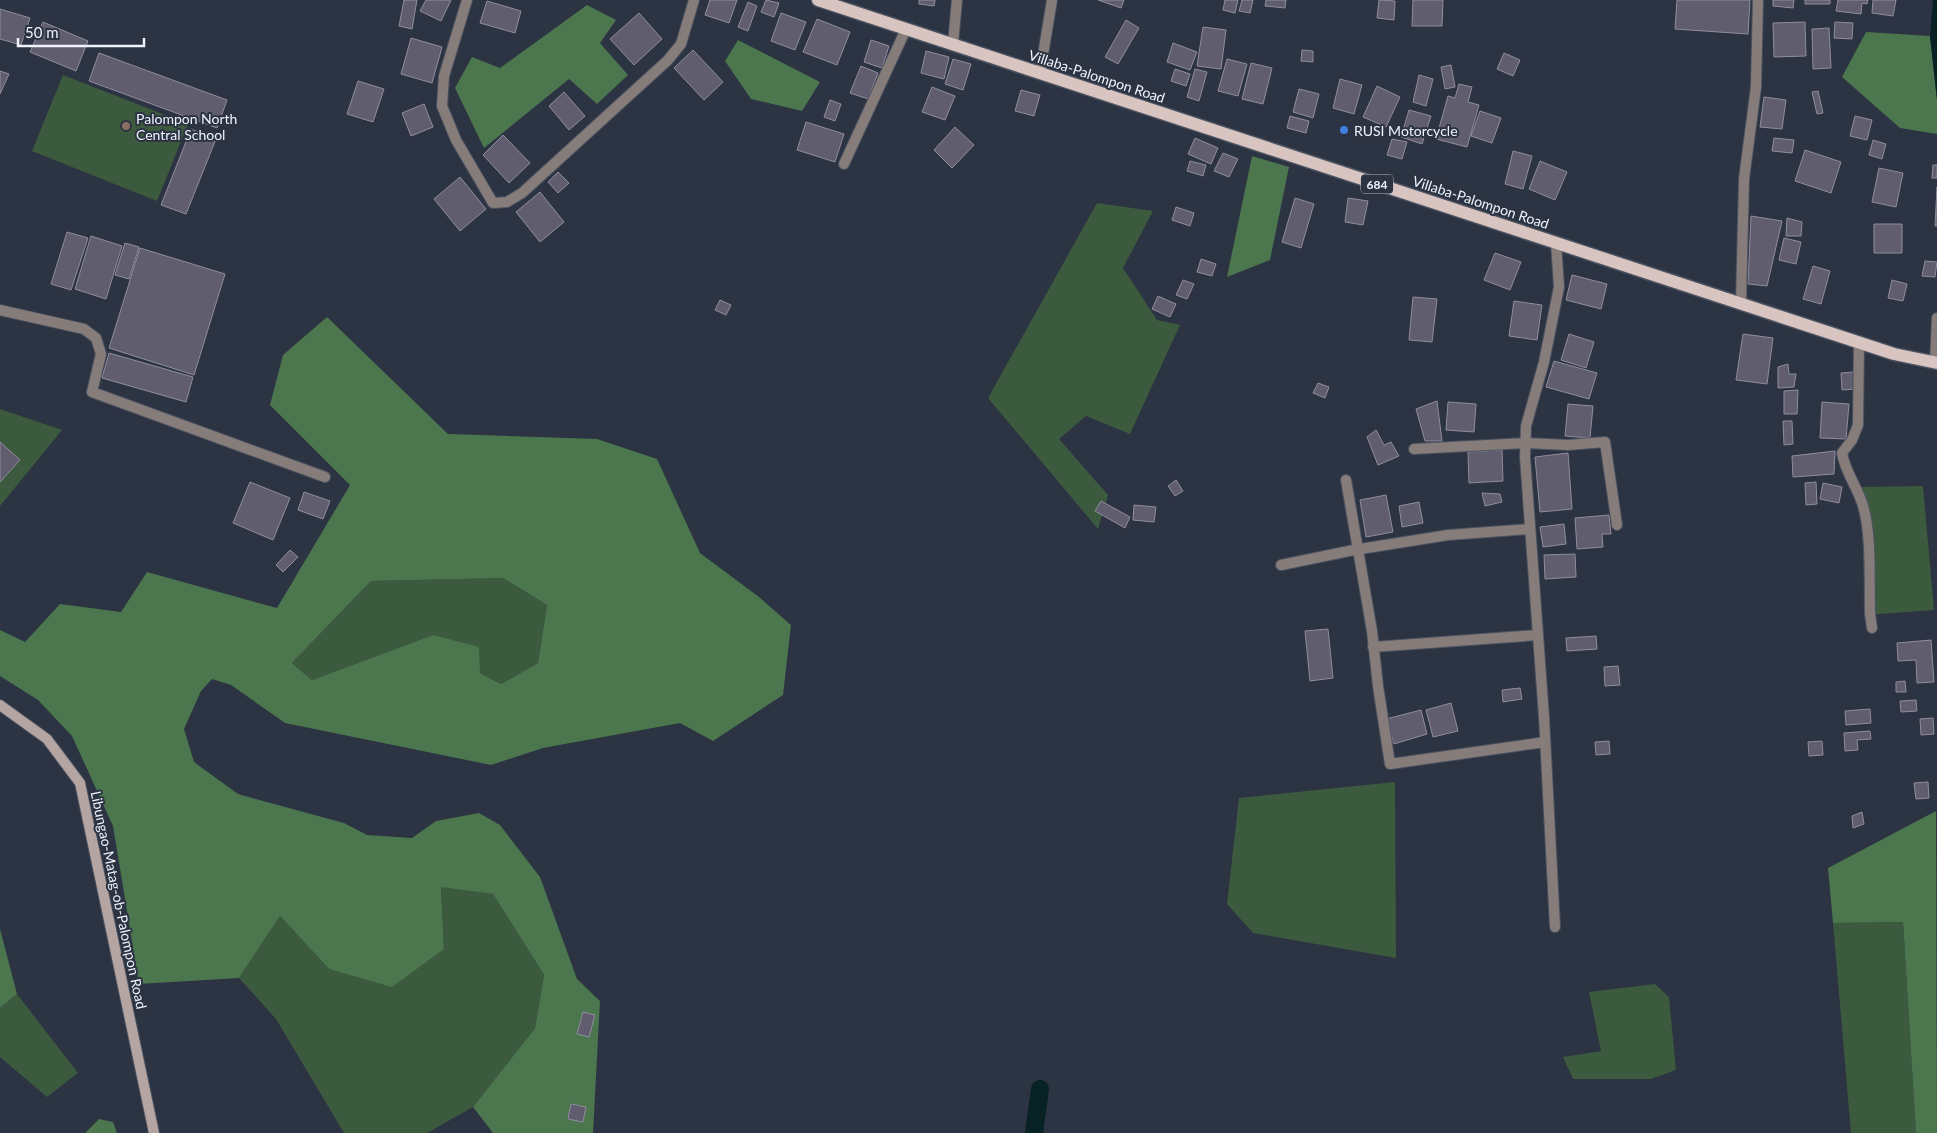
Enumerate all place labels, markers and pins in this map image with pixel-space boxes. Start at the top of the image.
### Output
place label: Palompon North Central School [136,110,237,143]
marker: Palompon North Central School [120,120,132,132]
place label: RUSI Motorcycle [1354,122,1458,139]
marker: RUSI Motorcycle [1338,124,1350,136]

